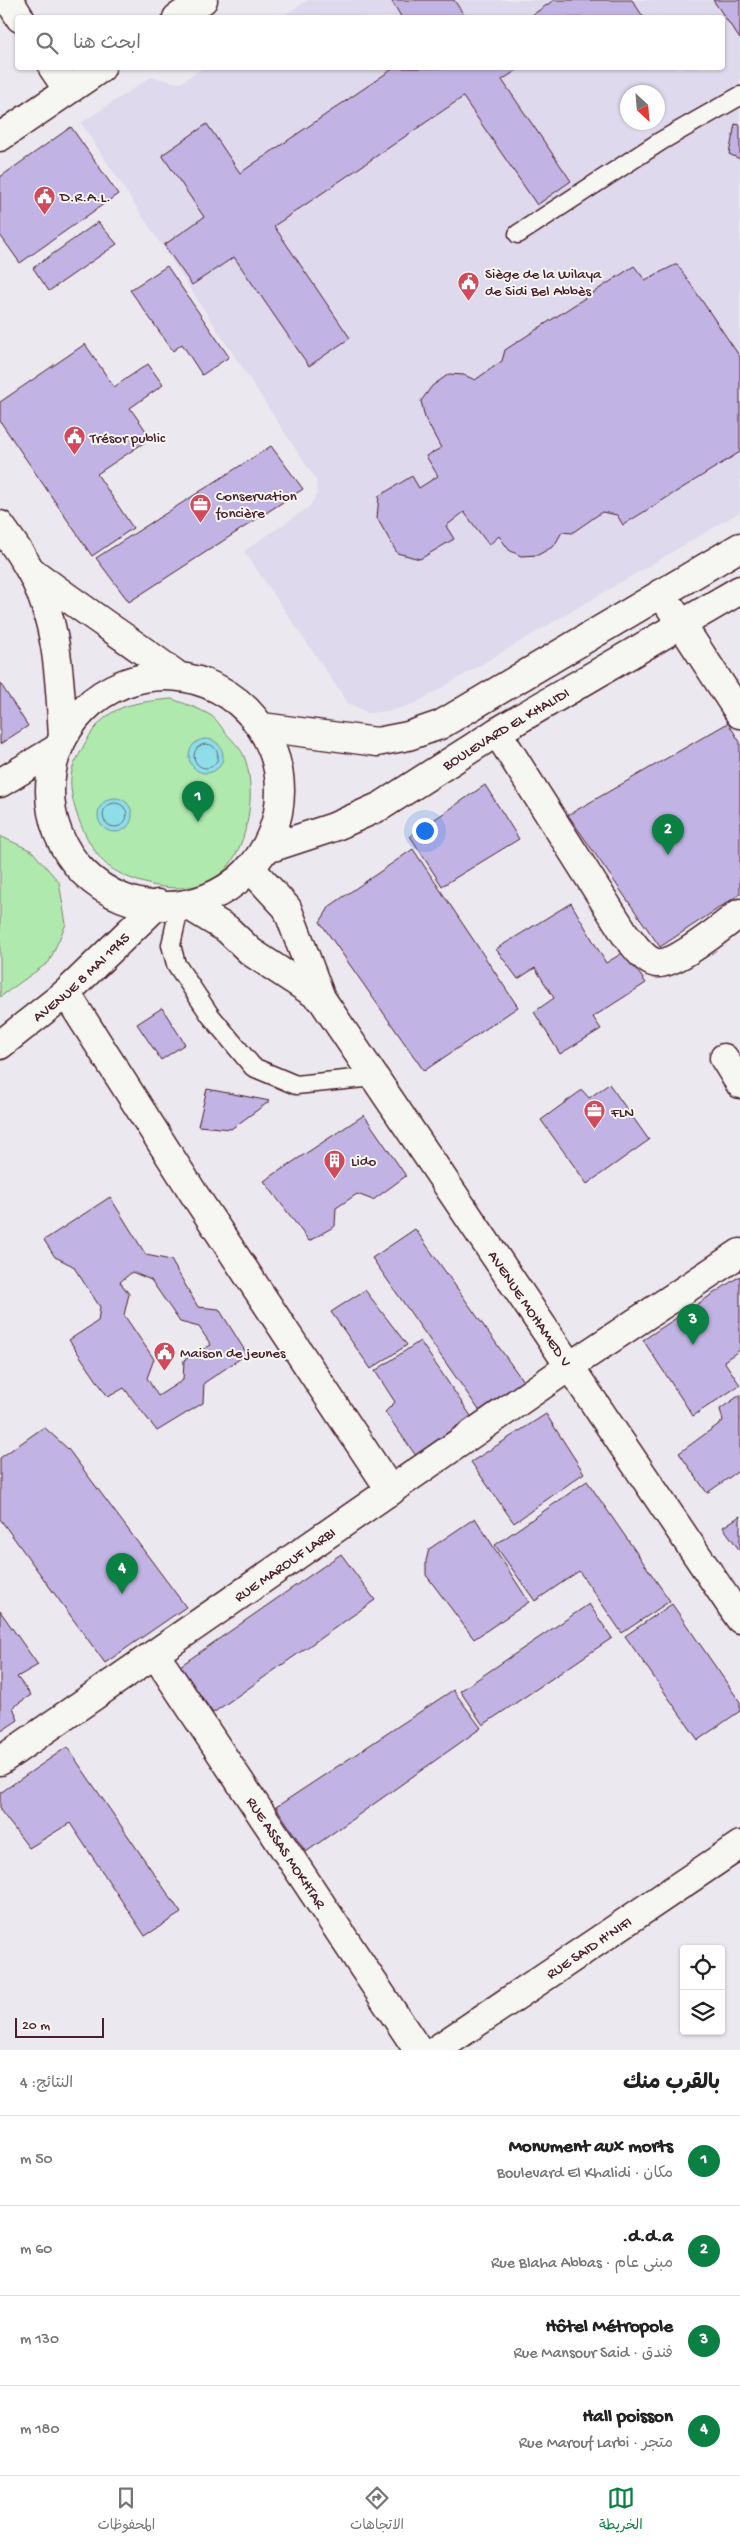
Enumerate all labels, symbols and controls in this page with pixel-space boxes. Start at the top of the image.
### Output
search box [15,15,725,70]
icon: search [33,29,61,57]
text: ابحث هنا [73,33,141,56]
north arrow [620,85,665,130]
public building icon: D.R.A.L. [32,184,56,215]
place label: D.R.A.L. [59,189,111,207]
place label: Siège de la Wilaya de Sidi Bel Abbès [485,266,602,301]
public building icon: Siège de la Wilaya de Sidi Bel Abbès [457,270,481,301]
public building icon: Trésor public [62,425,86,456]
place label: Trésor public [89,430,166,448]
place label: Conservation foncière [215,488,297,523]
office icon: Conservation foncière [188,492,212,523]
street label: BOULEVARD EL KHALIDI [439,685,573,776]
pin: 1 [182,781,214,822]
pin: 2 [652,814,684,855]
your location [412,818,438,844]
street label: AVENUE 8 MAI 1945 [30,929,134,1027]
office icon: FLN [583,1099,607,1130]
place label: FLN [610,1104,634,1122]
building icon: Lido [323,1148,347,1179]
place label: Lido [351,1153,377,1171]
street label: AVENUE MOHAMED V [483,1248,574,1371]
pin: 3 [677,1304,709,1345]
public building icon: Maison de jeunes [152,1340,176,1371]
place label: Maison de jeunes [180,1345,286,1363]
street label: RUE MAROUF LARBI [231,1524,340,1607]
pin: 4 [106,1553,138,1594]
street label: RUE ASSAS MOKHTAR [241,1794,329,1914]
street label: RUE SAID H'NIFI [543,1914,636,1984]
map controls [680,1945,725,2035]
button: locate [680,1945,725,1990]
button: layers [680,1990,725,2035]
scale bar [15,2015,104,2038]
text: 20 m [22,2018,50,2035]
text: بالقرب منك [623,2072,720,2097]
text: النتائج: 4 [20,2075,73,2094]
text: Monument aux morts [509,2136,673,2159]
text: 50 m [20,2151,53,2170]
text: 1 [701,2151,707,2170]
text: مكان · Boulevard El Khalidi [497,2165,673,2184]
text: d.d.a. [622,2226,673,2249]
text: 60 m [20,2241,52,2260]
text: 2 [700,2241,708,2260]
text: مبنى عام · Rue Blaha Abbas [491,2255,673,2274]
text: Hôtel Métropole [546,2316,673,2339]
text: 130 m [20,2331,59,2350]
text: 3 [700,2331,708,2350]
text: فندق · Rue Mansour Said [513,2345,673,2364]
text: Hall poisson [583,2406,673,2429]
text: 180 m [20,2421,59,2440]
text: 4 [700,2421,708,2440]
text: متجر · Rue Marouf Larbi [519,2435,673,2454]
tab: المحفوظات [97,2484,155,2537]
tab: الاتجاهات [350,2484,404,2537]
tab: الخريطة [599,2484,643,2537]

